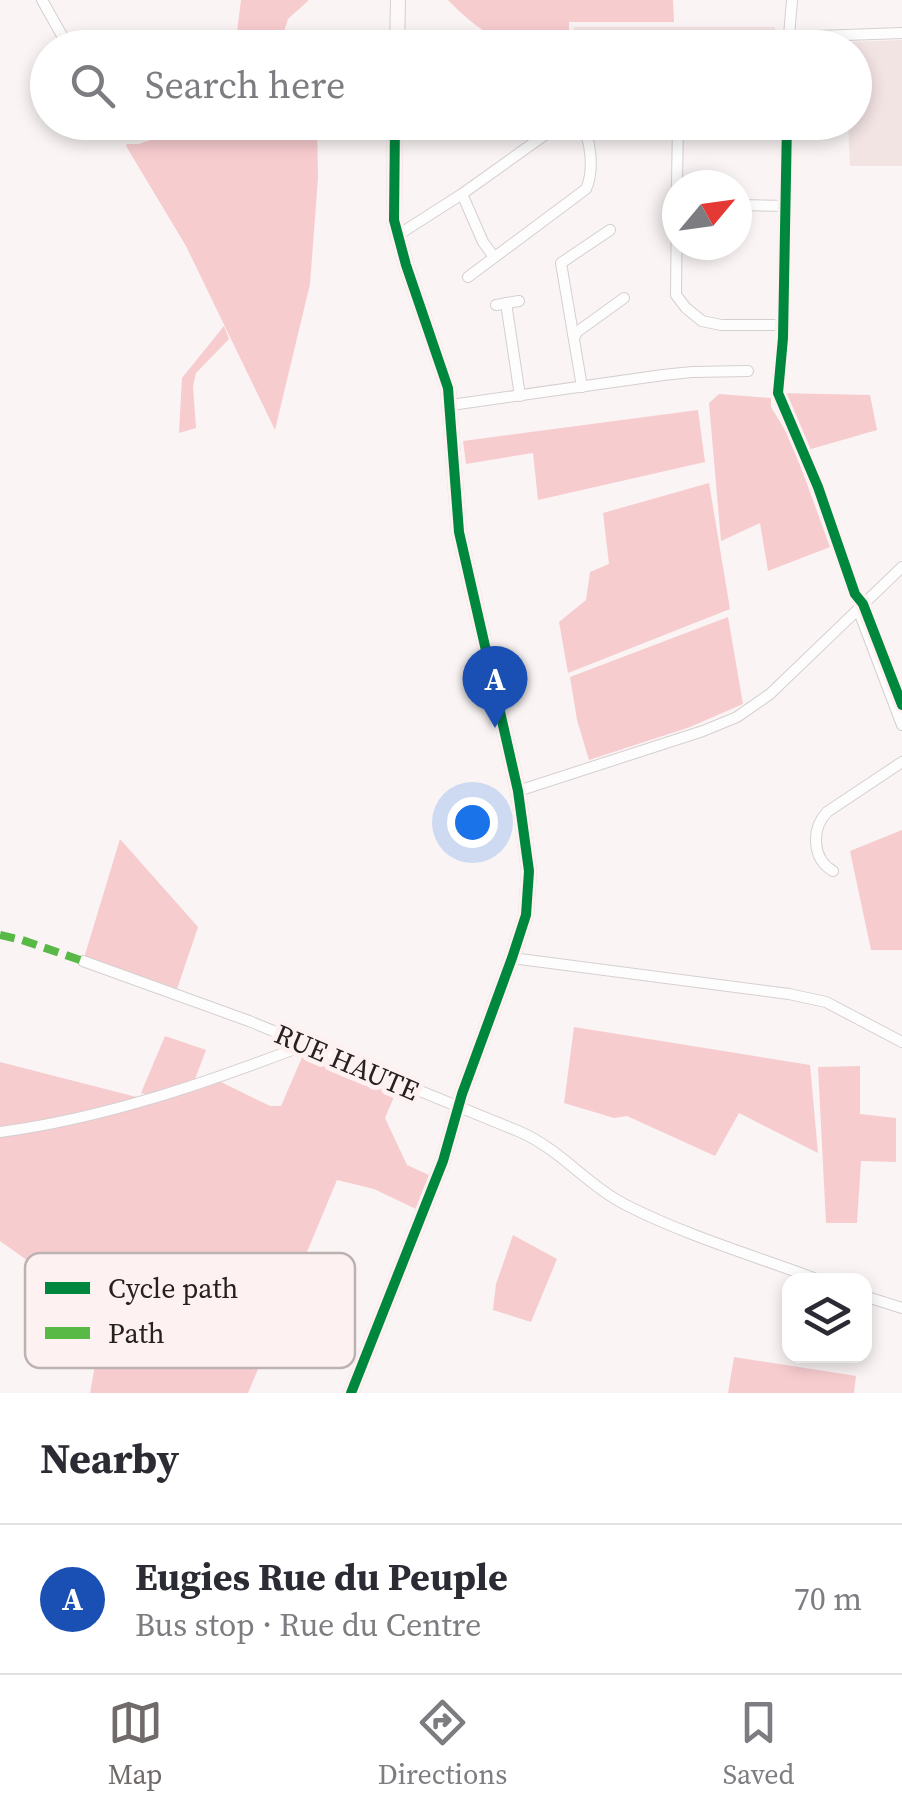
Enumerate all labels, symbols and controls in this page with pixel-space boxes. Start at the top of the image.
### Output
search box [30,30,872,140]
icon: search [65,58,120,113]
text: Search here [145,59,345,111]
north arrow [662,170,752,260]
pin: A [462,646,528,728]
your location [447,797,498,848]
street label: RUE HAUTE [269,1015,425,1109]
legend [25,1253,355,1368]
text: Cycle path [108,1269,238,1307]
map controls [782,1273,872,1363]
button: layers [782,1273,872,1363]
text: Path [108,1314,165,1352]
text: Nearby [40,1429,179,1487]
text: Eugies Rue du Peuple [135,1551,508,1603]
text: A [62,1577,83,1621]
text: 70 m [794,1577,862,1621]
text: Bus stop · Rue du Centre [135,1603,481,1647]
tab: Map [108,1695,163,1793]
tab: Directions [378,1695,507,1793]
tab: Saved [723,1695,794,1793]

